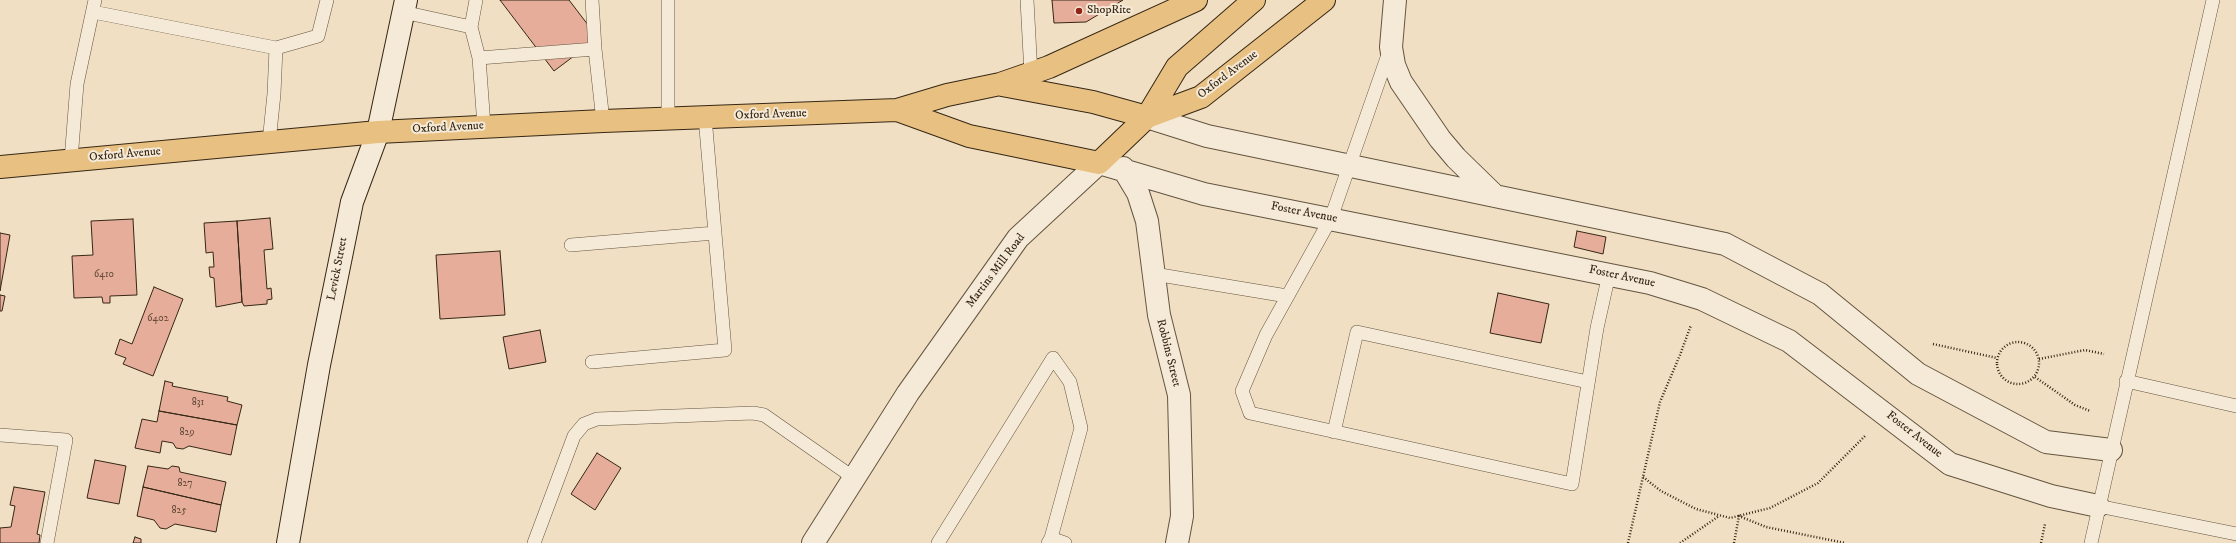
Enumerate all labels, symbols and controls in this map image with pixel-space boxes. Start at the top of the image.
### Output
place label: ShopRite [1087,4,1131,18]
marker: ShopRite [1074,6,1084,16]
street label: Oxford Avenue [1195,48,1261,102]
street label: Oxford Avenue [735,107,807,123]
street label: Oxford Avenue [412,119,484,137]
street label: Oxford Avenue [89,145,161,165]
street label: Foster Avenue [1270,200,1338,226]
street label: Martins Mill Road [963,231,1029,311]
street label: Levick Street [325,236,351,302]
street label: Foster Avenue [1588,263,1656,291]
house number: 6410 [94,269,114,281]
house number: 6402 [147,313,169,325]
street label: Robbins Street [1153,318,1183,388]
house number: 831 [192,397,204,409]
street label: Foster Avenue [1883,409,1945,461]
house number: 829 [180,427,194,439]
house number: 827 [178,478,192,490]
house number: 825 [172,505,186,517]

